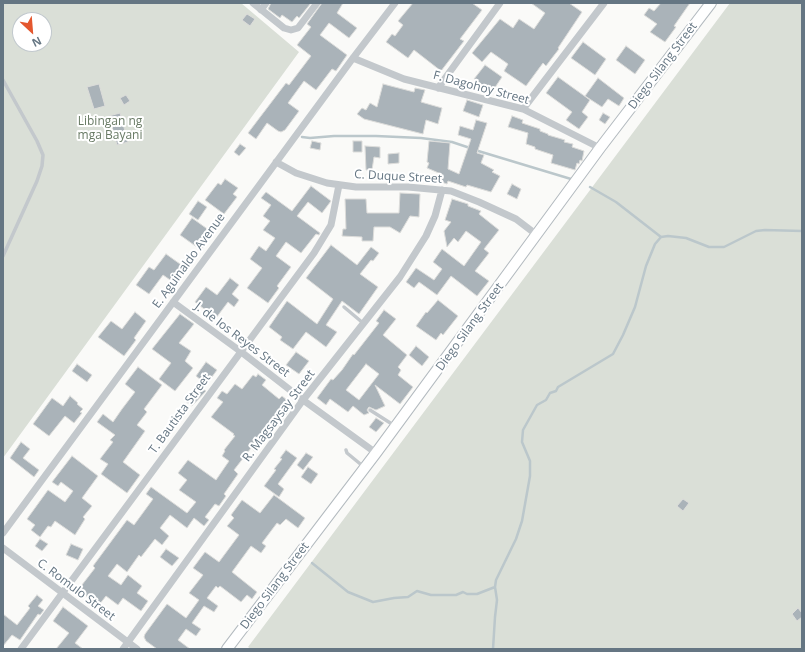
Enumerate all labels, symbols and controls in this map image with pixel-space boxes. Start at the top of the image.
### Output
north arrow [12,12,52,52]
street label: Diego Silang Street [626,20,700,112]
text: N [30,34,44,51]
street label: F. Dagohoy Street [431,68,531,108]
park label: Libingan ng mga Bayani [78,115,142,143]
street label: C. Duque Street [354,168,442,186]
street label: E. Aguinaldo Avenue [150,211,228,311]
street label: Diego Silang Street [433,280,507,374]
street label: J. de los Reyes Street [192,300,292,380]
street label: R. Magsaysay Street [240,367,318,465]
street label: T. Bautista Street [146,371,214,457]
street label: Diego Silang Street [238,540,312,632]
street label: C. Romulo Street [34,556,118,624]

